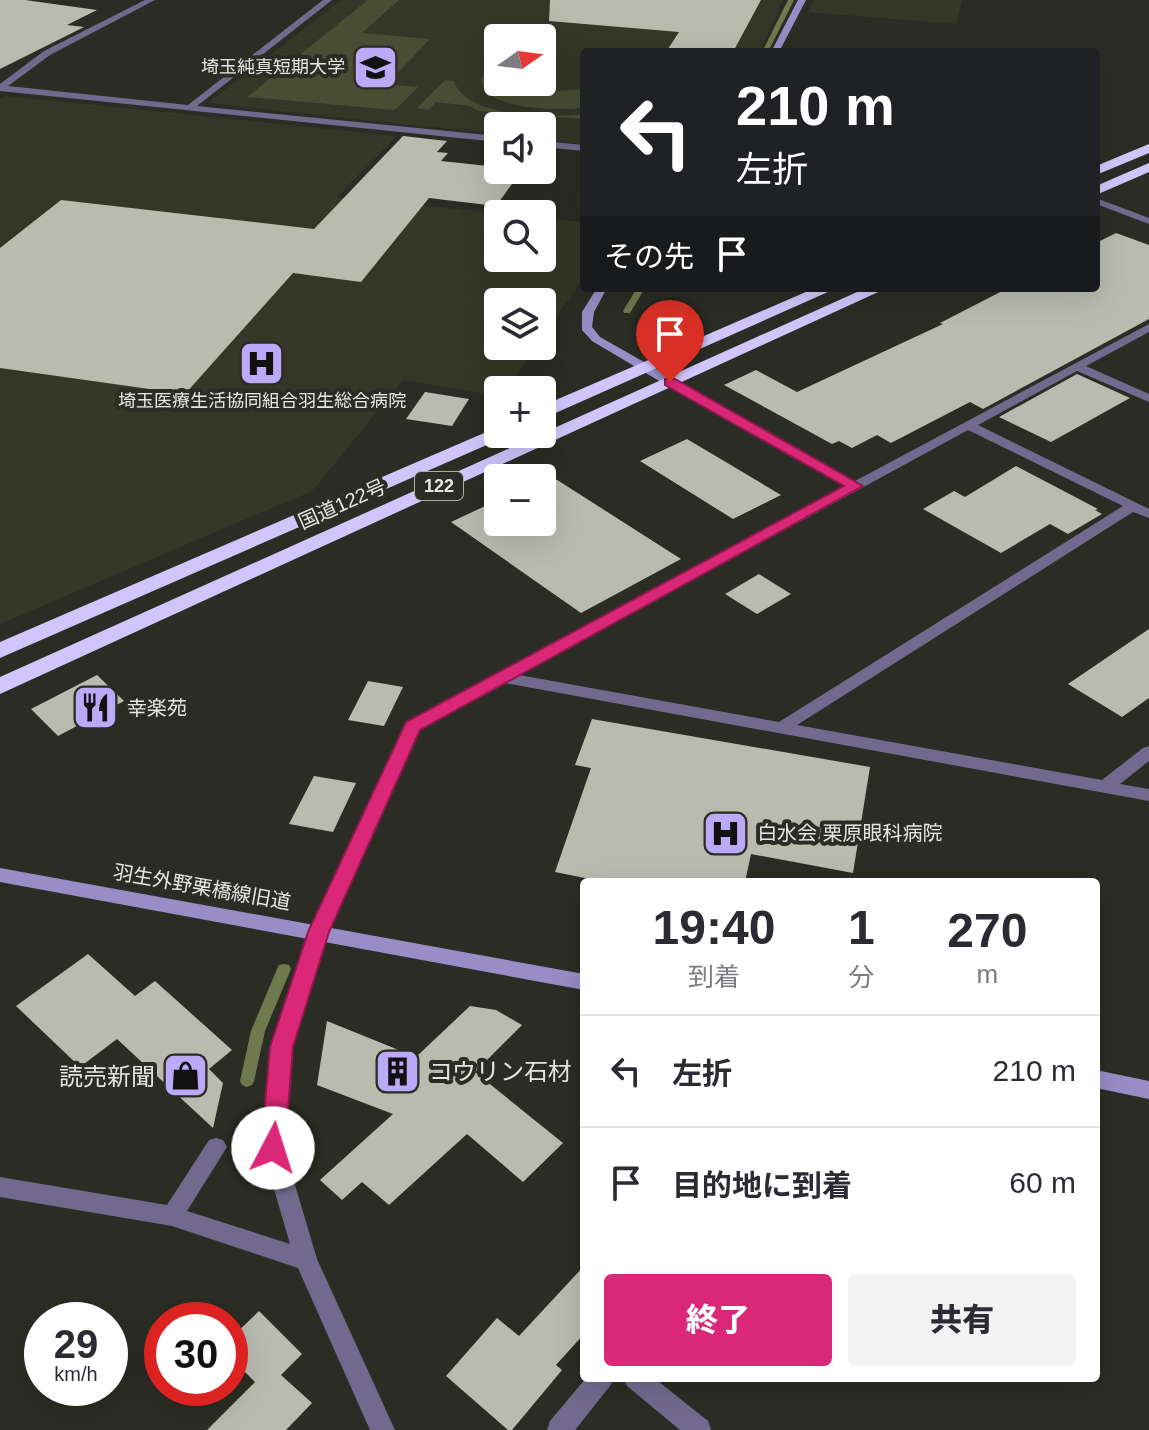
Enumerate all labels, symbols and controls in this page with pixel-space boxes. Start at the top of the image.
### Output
north arrow [484,24,556,96]
map controls [484,24,556,536]
school or university icon: 埼玉純真短期大学 [352,43,400,91]
place label: 埼玉純真短期大学 [201,57,345,77]
text: 210 m [736,74,895,137]
icon: left [604,80,708,184]
button: sound [484,112,556,184]
text: 左折 [736,149,808,190]
button: search [484,200,556,272]
icon: arrive [710,232,754,276]
text: その先 [604,240,694,273]
button: layers [484,288,556,360]
pin [636,300,704,382]
icon: arrive [648,312,692,356]
hospital icon: 埼玉医療生活協同組合羽生総合病院 [238,339,286,387]
button: + [484,376,556,448]
place label: 埼玉医療生活協同組合羽生総合病院 [118,391,406,411]
button: − [484,464,556,536]
road number: 122 [415,472,463,500]
street label: 国道122号 [295,475,389,533]
restaurant icon: 幸楽苑 [72,684,120,732]
place label: 幸楽苑 [127,697,187,719]
hospital icon: 白水会 栗原眼科病院 [702,809,750,857]
place label: 白水会 栗原眼科病院 [757,822,943,844]
street label: 羽生外野栗橋線旧道 [111,861,293,913]
text: 19:40 [653,901,775,954]
text: 1 [848,901,875,954]
text: 270 [947,904,1027,957]
text: m [977,959,998,989]
text: 到着 [688,962,740,992]
text: 分 [848,962,874,992]
building icon: コウリン石材 [374,1047,422,1095]
icon: left [604,1049,648,1093]
shop icon: 読売新聞 [162,1052,210,1100]
text: 210 m [993,1054,1076,1087]
text: 左折 [672,1057,732,1090]
place label: コウリン石材 [429,1058,572,1085]
place label: 読売新聞 [59,1063,155,1090]
position arrow [231,1106,315,1190]
icon: arrive [604,1161,648,1205]
text: 60 m [1009,1166,1076,1199]
text: 目的地に到着 [672,1169,852,1202]
button: 終了 [604,1274,832,1366]
button: 共有 [848,1274,1076,1366]
speed limit sign: 30 [144,1302,248,1406]
text: 29 [54,1322,98,1366]
text: km/h [54,1363,98,1385]

